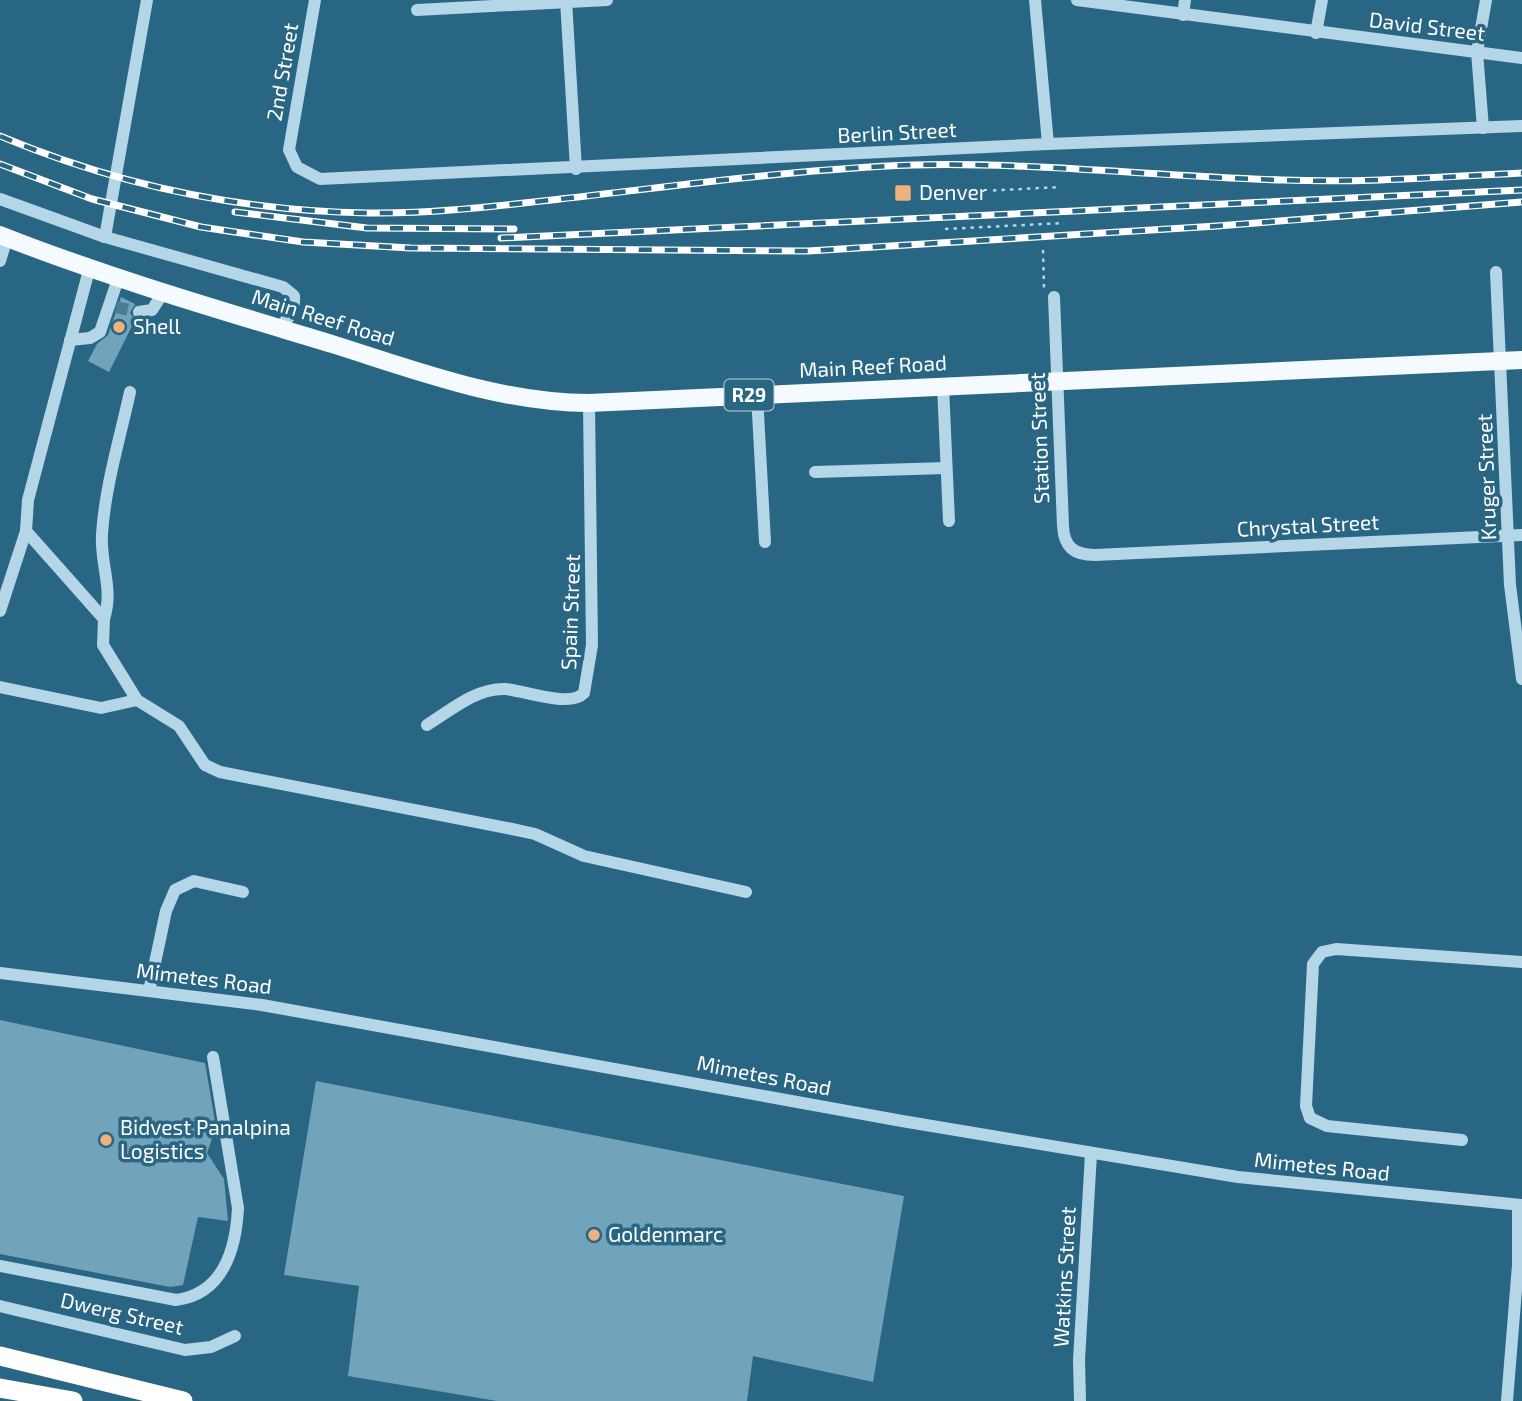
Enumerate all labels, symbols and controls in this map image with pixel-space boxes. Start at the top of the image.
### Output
street label: David Street [1368,6,1487,45]
street label: 2nd Street [261,21,302,123]
street label: Berlin Street [837,116,957,147]
place label: Denver [919,179,988,204]
marker: Denver [893,183,913,203]
street label: Main Reef Road [249,283,398,350]
place label: Shell [133,313,181,338]
marker: Shell [111,319,127,335]
street label: Main Reef Road [798,349,948,382]
street label: Station Street [1024,372,1053,504]
road number: R29 [724,380,774,410]
street label: Kruger Street [1471,413,1500,541]
street label: Chrystal Street [1236,508,1380,541]
street label: Spain Street [555,554,584,670]
street label: Mimetes Road [135,957,273,998]
street label: Mimetes Road [695,1049,834,1100]
place label: Bidvest Panalpina Logistics [120,1114,291,1163]
marker: Bidvest Panalpina Logistics [98,1132,114,1148]
street label: Mimetes Road [1253,1146,1391,1185]
street label: Watkins Street [1047,1206,1080,1348]
place label: Goldenmarc [608,1221,723,1246]
marker: Goldenmarc [586,1227,602,1243]
street label: Dwerg Street [58,1286,186,1339]

